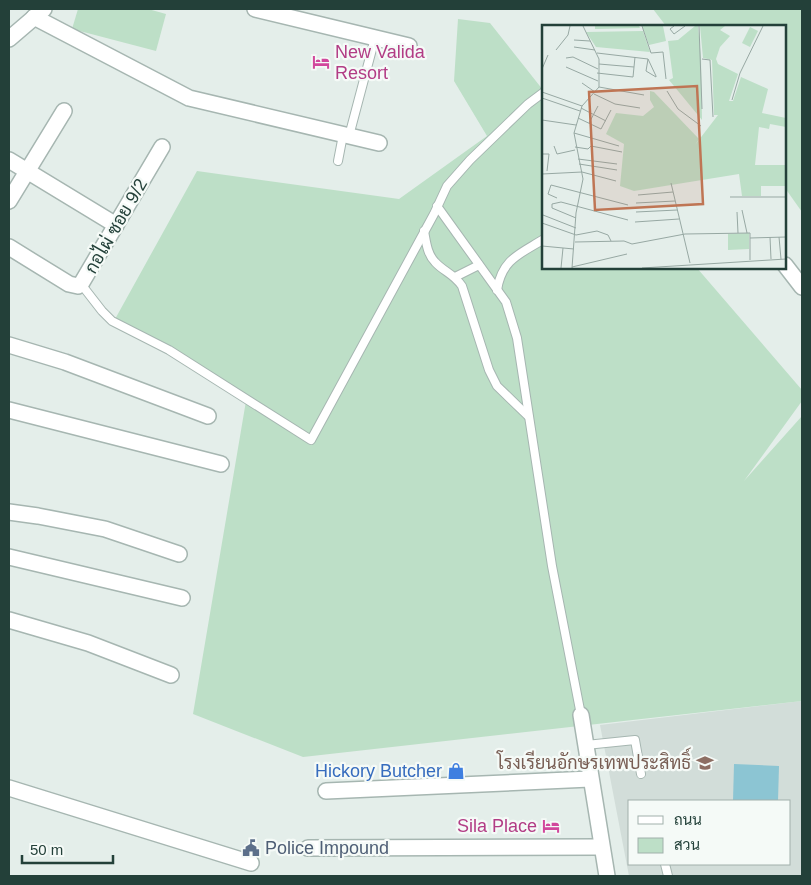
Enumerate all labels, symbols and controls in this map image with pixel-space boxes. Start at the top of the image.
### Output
inset map [542,25,786,269]
place label: New Valida Resort [335,42,426,83]
hotel icon: New Valida Resort [311,52,331,72]
street label: กอไผ่ ซอย 9/2 [78,174,151,277]
place label: โรงเรียนอักษรเทพประสิทธิ์ [496,747,691,773]
school or university icon: โรงเรียนอักษรเทพประสิทธิ์ [695,753,715,773]
place label: Hickory Butcher [315,761,442,781]
shop icon: Hickory Butcher [446,761,466,781]
legend [628,800,791,865]
text: ถนน [674,811,702,828]
place label: Sila Place [457,816,537,836]
hotel icon: Sila Place [541,816,561,836]
scale bar [22,832,114,864]
text: สวน [674,836,700,853]
public building icon: Police Impound [241,838,261,858]
place label: Police Impound [265,838,389,858]
text: 50 m [30,841,63,858]

